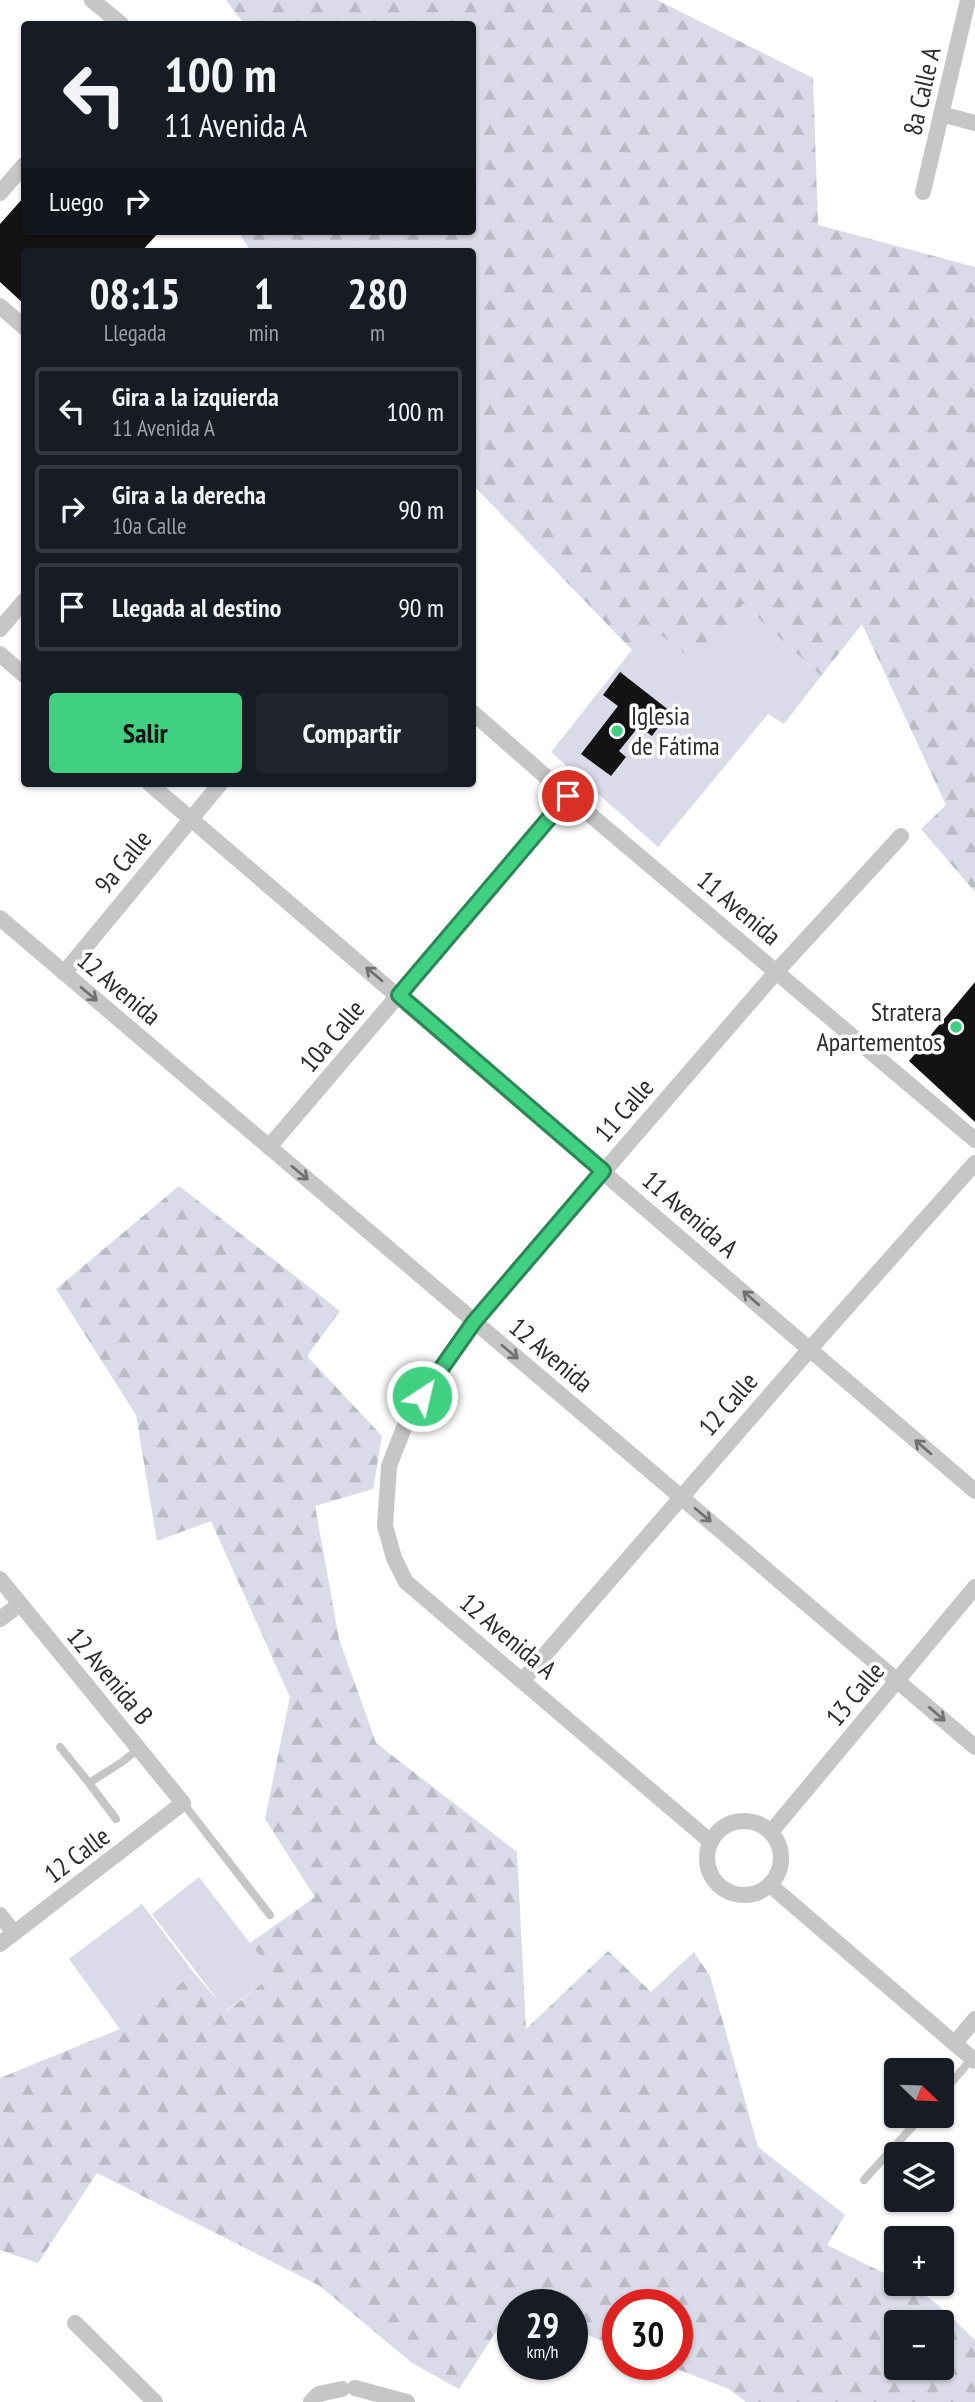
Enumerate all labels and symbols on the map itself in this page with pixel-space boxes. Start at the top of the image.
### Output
street label: 8a Calle A [895,43,948,138]
place label: Iglesia de Fátima [631,699,720,762]
marker: Iglesia de Fátima [609,723,625,739]
pin [538,766,598,826]
street label: 9a Calle [87,823,158,900]
street label: 11 Avenida [691,863,788,952]
street label: 12 Avenida [71,943,168,1032]
one-way arrow [365,966,383,982]
one-way arrow [80,986,98,1002]
street label: 10a Calle [292,993,371,1079]
place label: Stratera Apartementos [817,995,942,1058]
marker: Stratera Apartementos [948,1019,964,1035]
street label: 11 Calle [587,1071,660,1148]
street label: 11 Avenida A [636,1163,746,1265]
one-way arrow [290,1165,308,1181]
one-way arrow [742,1290,760,1306]
street label: 12 Avenida [503,1310,600,1399]
one-way arrow [501,1345,519,1360]
position arrow [385,1359,459,1433]
street label: 12 Calle [691,1365,764,1442]
one-way arrow [915,1439,933,1455]
one-way arrow [694,1507,712,1523]
street label: 12 Avenida A [453,1586,564,1686]
street label: 12 Avenida B [60,1620,161,1731]
street label: 13 Calle [818,1655,891,1733]
one-way arrow [927,1706,945,1722]
street label: 12 Calle [37,1819,116,1890]
north arrow [884,2058,954,2128]
speed limit sign: 30 [602,2289,693,2380]

